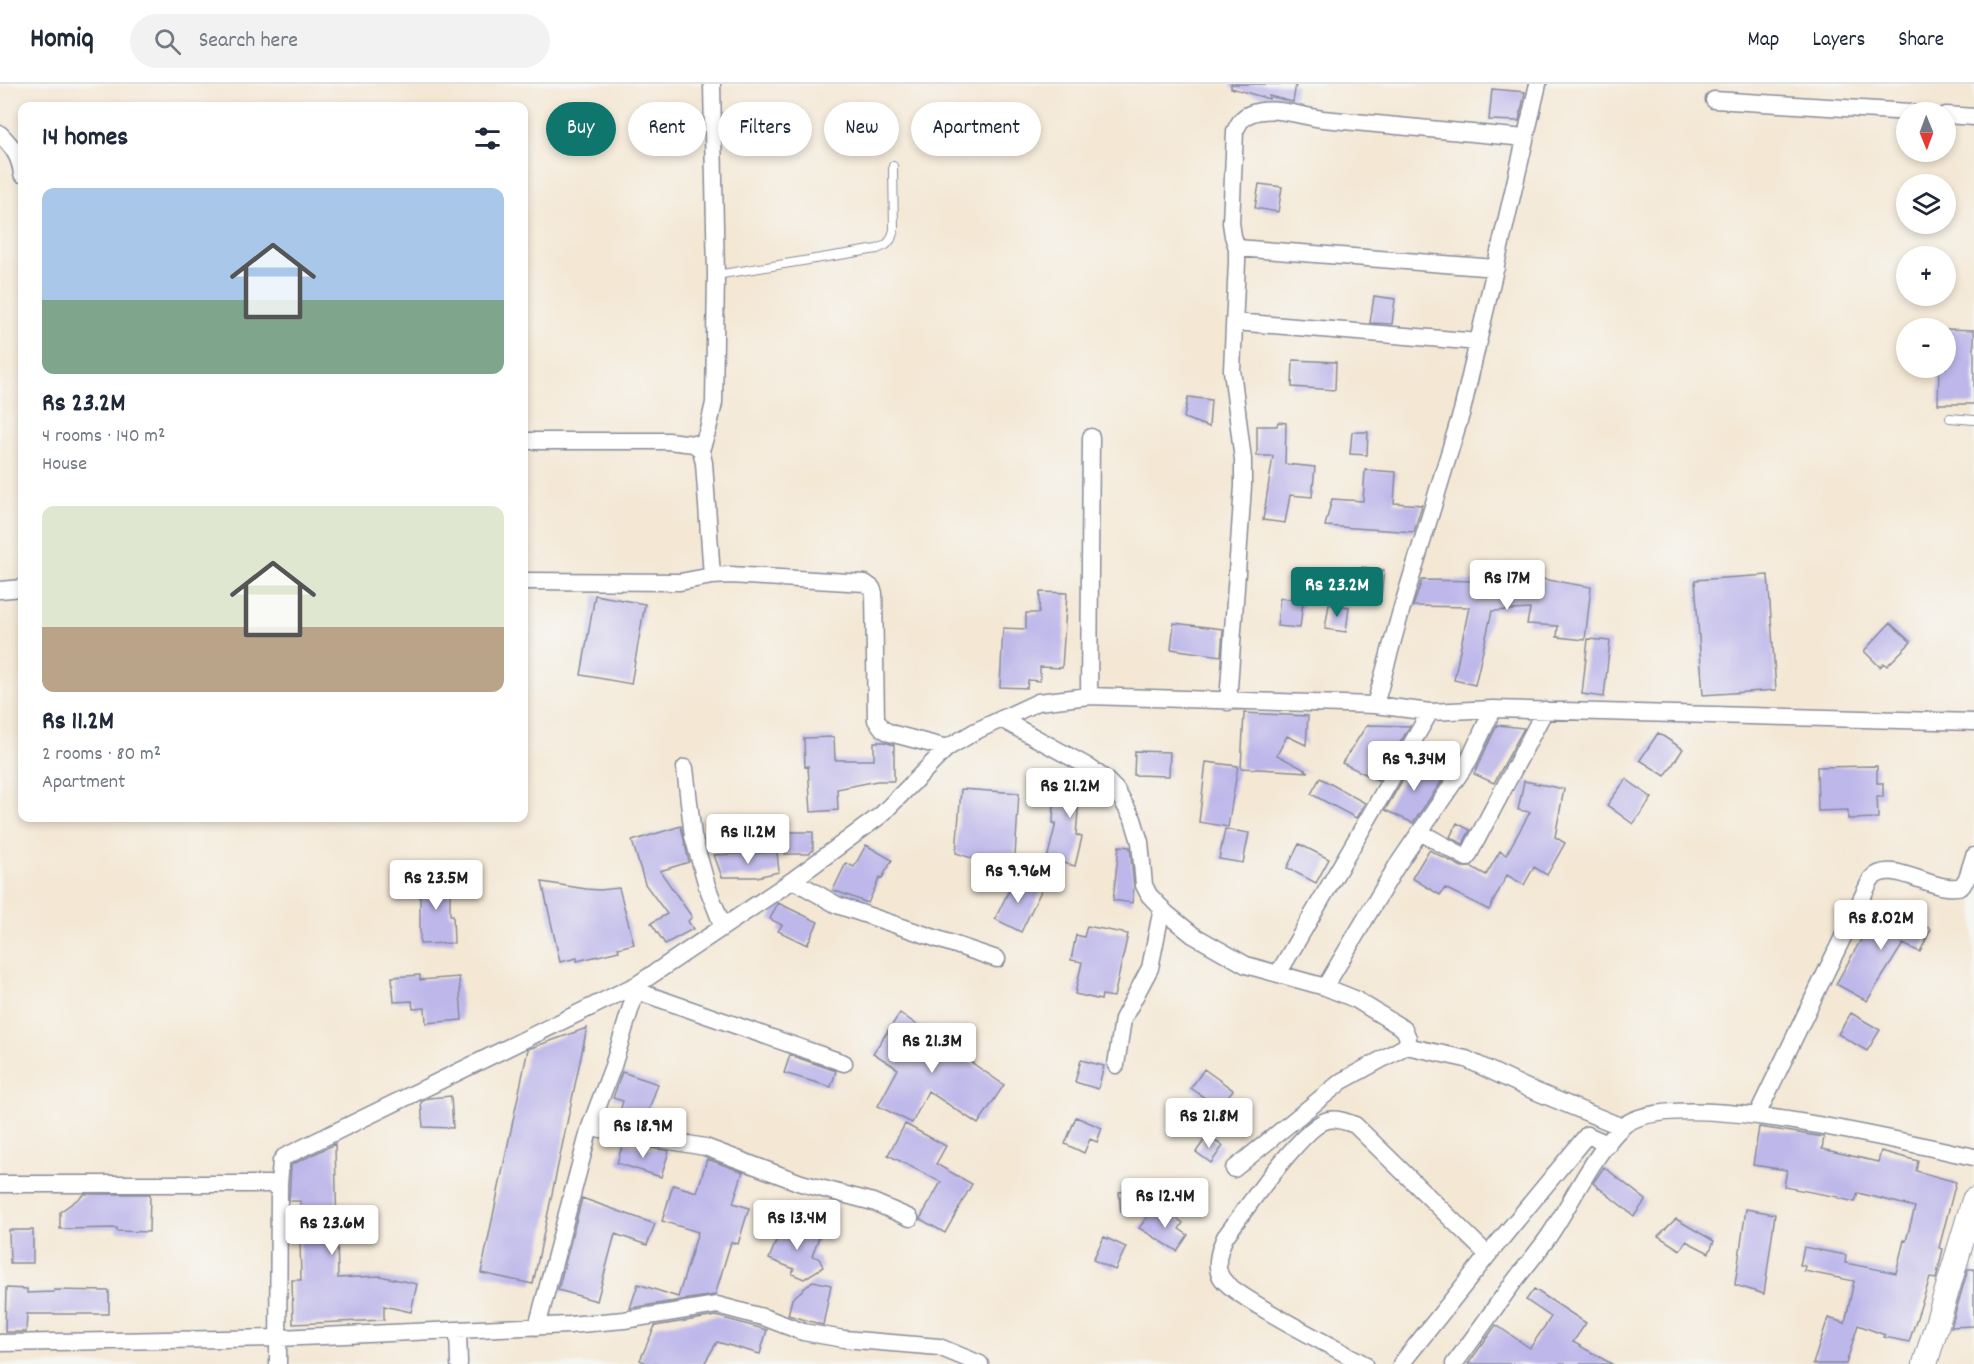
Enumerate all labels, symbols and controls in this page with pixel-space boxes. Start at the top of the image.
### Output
search box [130,14,550,68]
text: Homiq [30,21,94,61]
icon: search [151,25,184,58]
text: Search here [199,26,298,57]
text: Map [1748,26,1779,56]
text: Layers [1812,26,1865,56]
text: Share [1898,26,1944,56]
chip: Buy [546,102,616,156]
chip: Rent [628,102,706,156]
chip: Filters [718,102,812,156]
chip: New [824,102,899,156]
chip: Apartment [911,102,1041,156]
north arrow [1896,102,1956,162]
map controls [1896,102,1956,378]
text: 14 homes [42,120,128,157]
icon: filters [471,122,504,155]
button: layers [1896,174,1956,234]
icon: home [219,227,327,335]
button: + [1896,246,1956,306]
button: − [1896,318,1956,378]
text: Rs 23.2M [42,386,125,423]
text: 4 rooms · 140 m² [42,423,165,451]
text: House [42,451,87,479]
icon: home [219,545,327,653]
pin: Rs 17M [1458,560,1556,611]
text: Rs 17M [1484,565,1530,593]
pin: Rs 23.2M [1275,567,1399,618]
text: Rs 23.2M [1305,572,1369,600]
text: Rs 11.2M [42,704,114,741]
text: 2 rooms · 80 m² [42,741,161,769]
pin: Rs 9.34M [1352,741,1476,792]
text: Rs 9.34M [1382,746,1446,774]
pin: Rs 21.2M [1008,768,1132,819]
text: Apartment [42,769,125,797]
text: Rs 21.2M [1040,773,1100,801]
pin: Rs 11.2M [686,814,810,865]
text: Rs 11.2M [720,819,776,847]
pin: Rs 9.96M [956,853,1080,904]
text: Rs 9.96M [985,858,1051,886]
pin: Rs 23.5M [374,860,498,911]
text: Rs 23.5M [404,865,468,893]
pin: Rs 8.02M [1819,900,1943,951]
text: Rs 8.02M [1848,905,1914,933]
pin: Rs 21.3M [870,1023,994,1074]
text: Rs 21.3M [902,1028,962,1056]
pin: Rs 21.8M [1147,1098,1271,1149]
text: Rs 21.8M [1180,1103,1238,1131]
pin: Rs 18.9M [581,1108,705,1159]
text: Rs 18.9M [613,1113,673,1141]
pin: Rs 12.4M [1103,1178,1227,1229]
text: Rs 12.4M [1135,1183,1195,1211]
pin: Rs 13.4M [735,1200,859,1251]
pin: Rs 23.6M [270,1205,394,1256]
text: Rs 13.4M [767,1205,827,1233]
text: Rs 23.6M [299,1210,365,1238]

